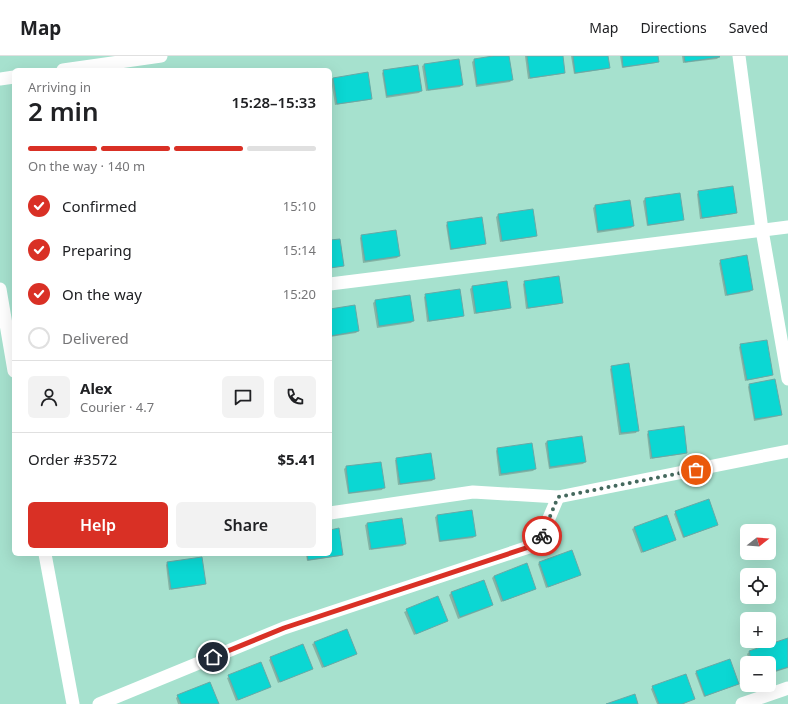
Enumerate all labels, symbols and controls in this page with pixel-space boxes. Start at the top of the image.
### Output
text: Map [20,15,61,41]
text: Map [589,18,618,37]
text: Directions [640,18,707,37]
text: Saved [729,18,768,37]
text: Arriving in [28,78,91,96]
text: 15:28–15:33 [232,92,316,112]
text: 2 min [28,93,99,129]
text: On the way · 140 m [28,157,145,175]
icon: check [28,195,50,217]
text: Confirmed [62,196,137,216]
text: 15:10 [283,197,316,215]
icon: check [28,239,50,261]
text: Preparing [62,240,132,260]
text: 15:14 [283,241,316,259]
icon: check [28,283,50,305]
text: On the way [62,284,142,304]
text: 15:20 [283,285,316,303]
text: Delivered [62,328,129,348]
button: person [28,376,70,418]
button: chat [222,376,264,418]
button: phone [274,376,316,418]
text: Alex [80,378,112,398]
text: Courier · 4.7 [80,398,154,416]
text: Order #3572 [28,449,117,469]
text: $5.41 [277,449,316,469]
pin [679,453,713,487]
icon: bag [685,459,707,481]
button: Help [28,502,168,548]
button: Share [176,502,316,548]
courier [522,516,562,556]
north arrow [740,524,776,560]
map controls [740,524,776,692]
icon: bike [531,525,553,547]
button: locate [740,568,776,604]
button: + [740,612,776,648]
pin [196,640,230,674]
icon: home [202,646,224,668]
button: − [740,656,776,692]

